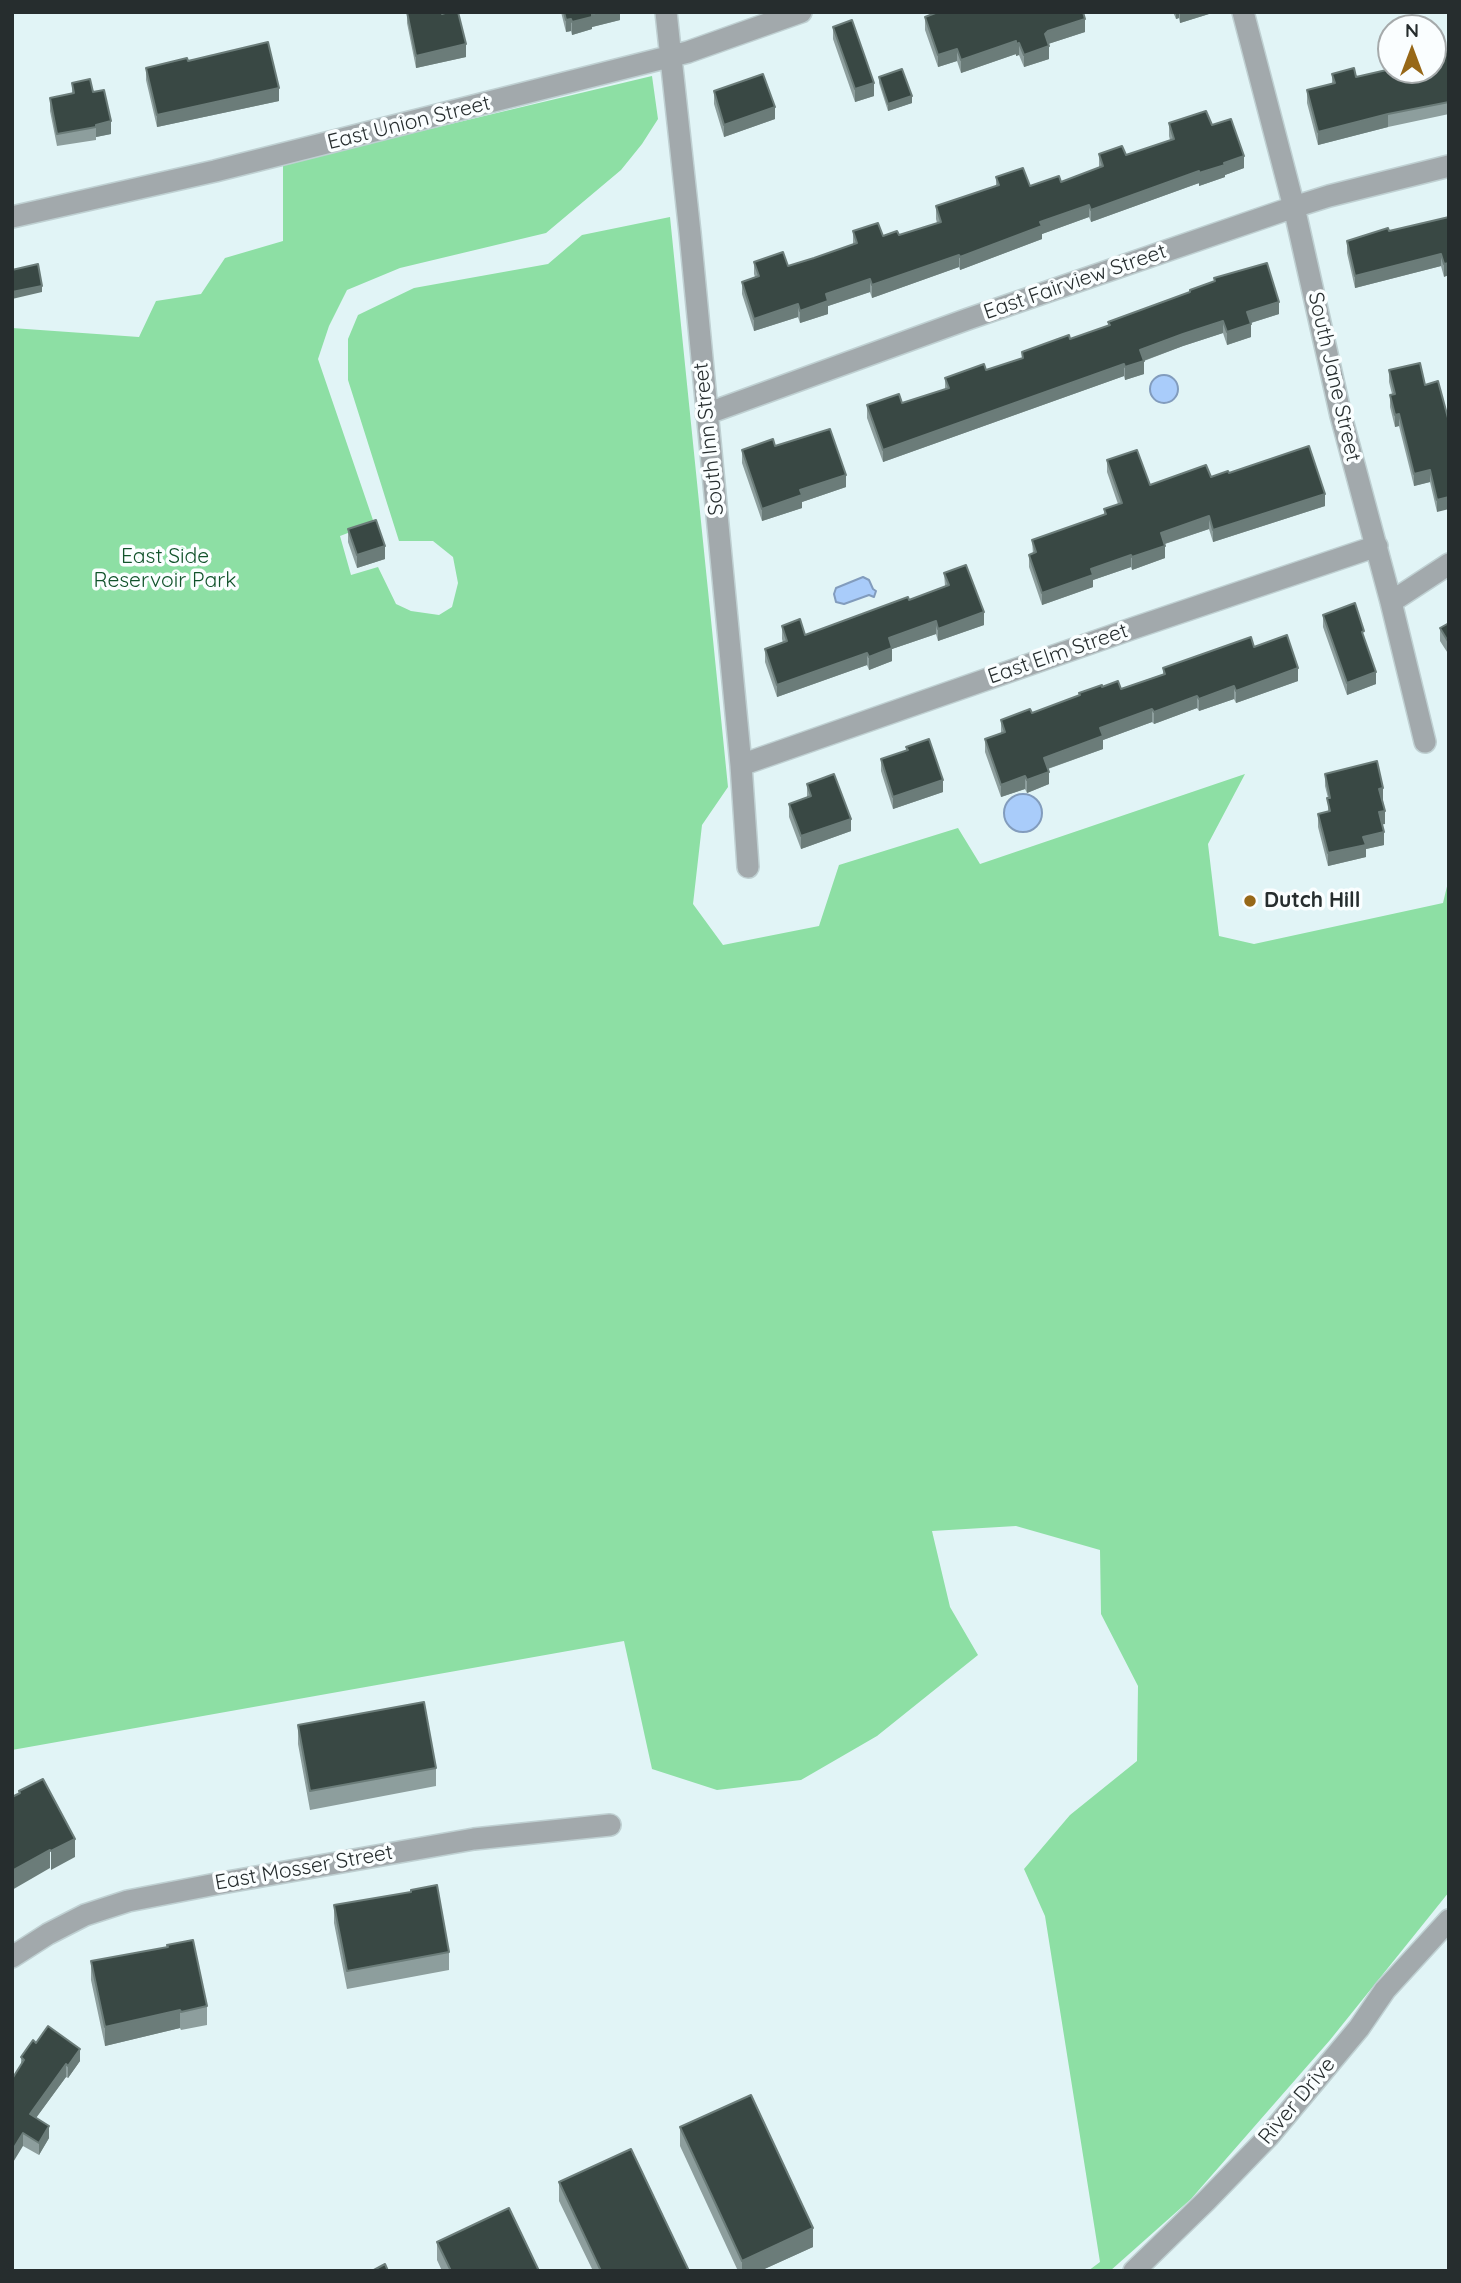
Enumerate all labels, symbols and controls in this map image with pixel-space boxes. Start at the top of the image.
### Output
north arrow [1377,14,1447,84]
text: N [1405,18,1419,42]
street label: East Union Street [325,91,493,155]
street label: East Fairview Street [980,239,1170,325]
street label: South Jane Street [1302,290,1366,464]
street label: South Inn Street [688,361,730,517]
park label: East Side Reservoir Park [93,544,237,594]
street label: East Elm Street [985,618,1131,690]
place label: Dutch Hill [1264,888,1360,914]
marker: Dutch Hill [1242,893,1258,909]
street label: East Mosser Street [213,1840,395,1896]
street label: River Drive [1253,2052,1341,2150]

